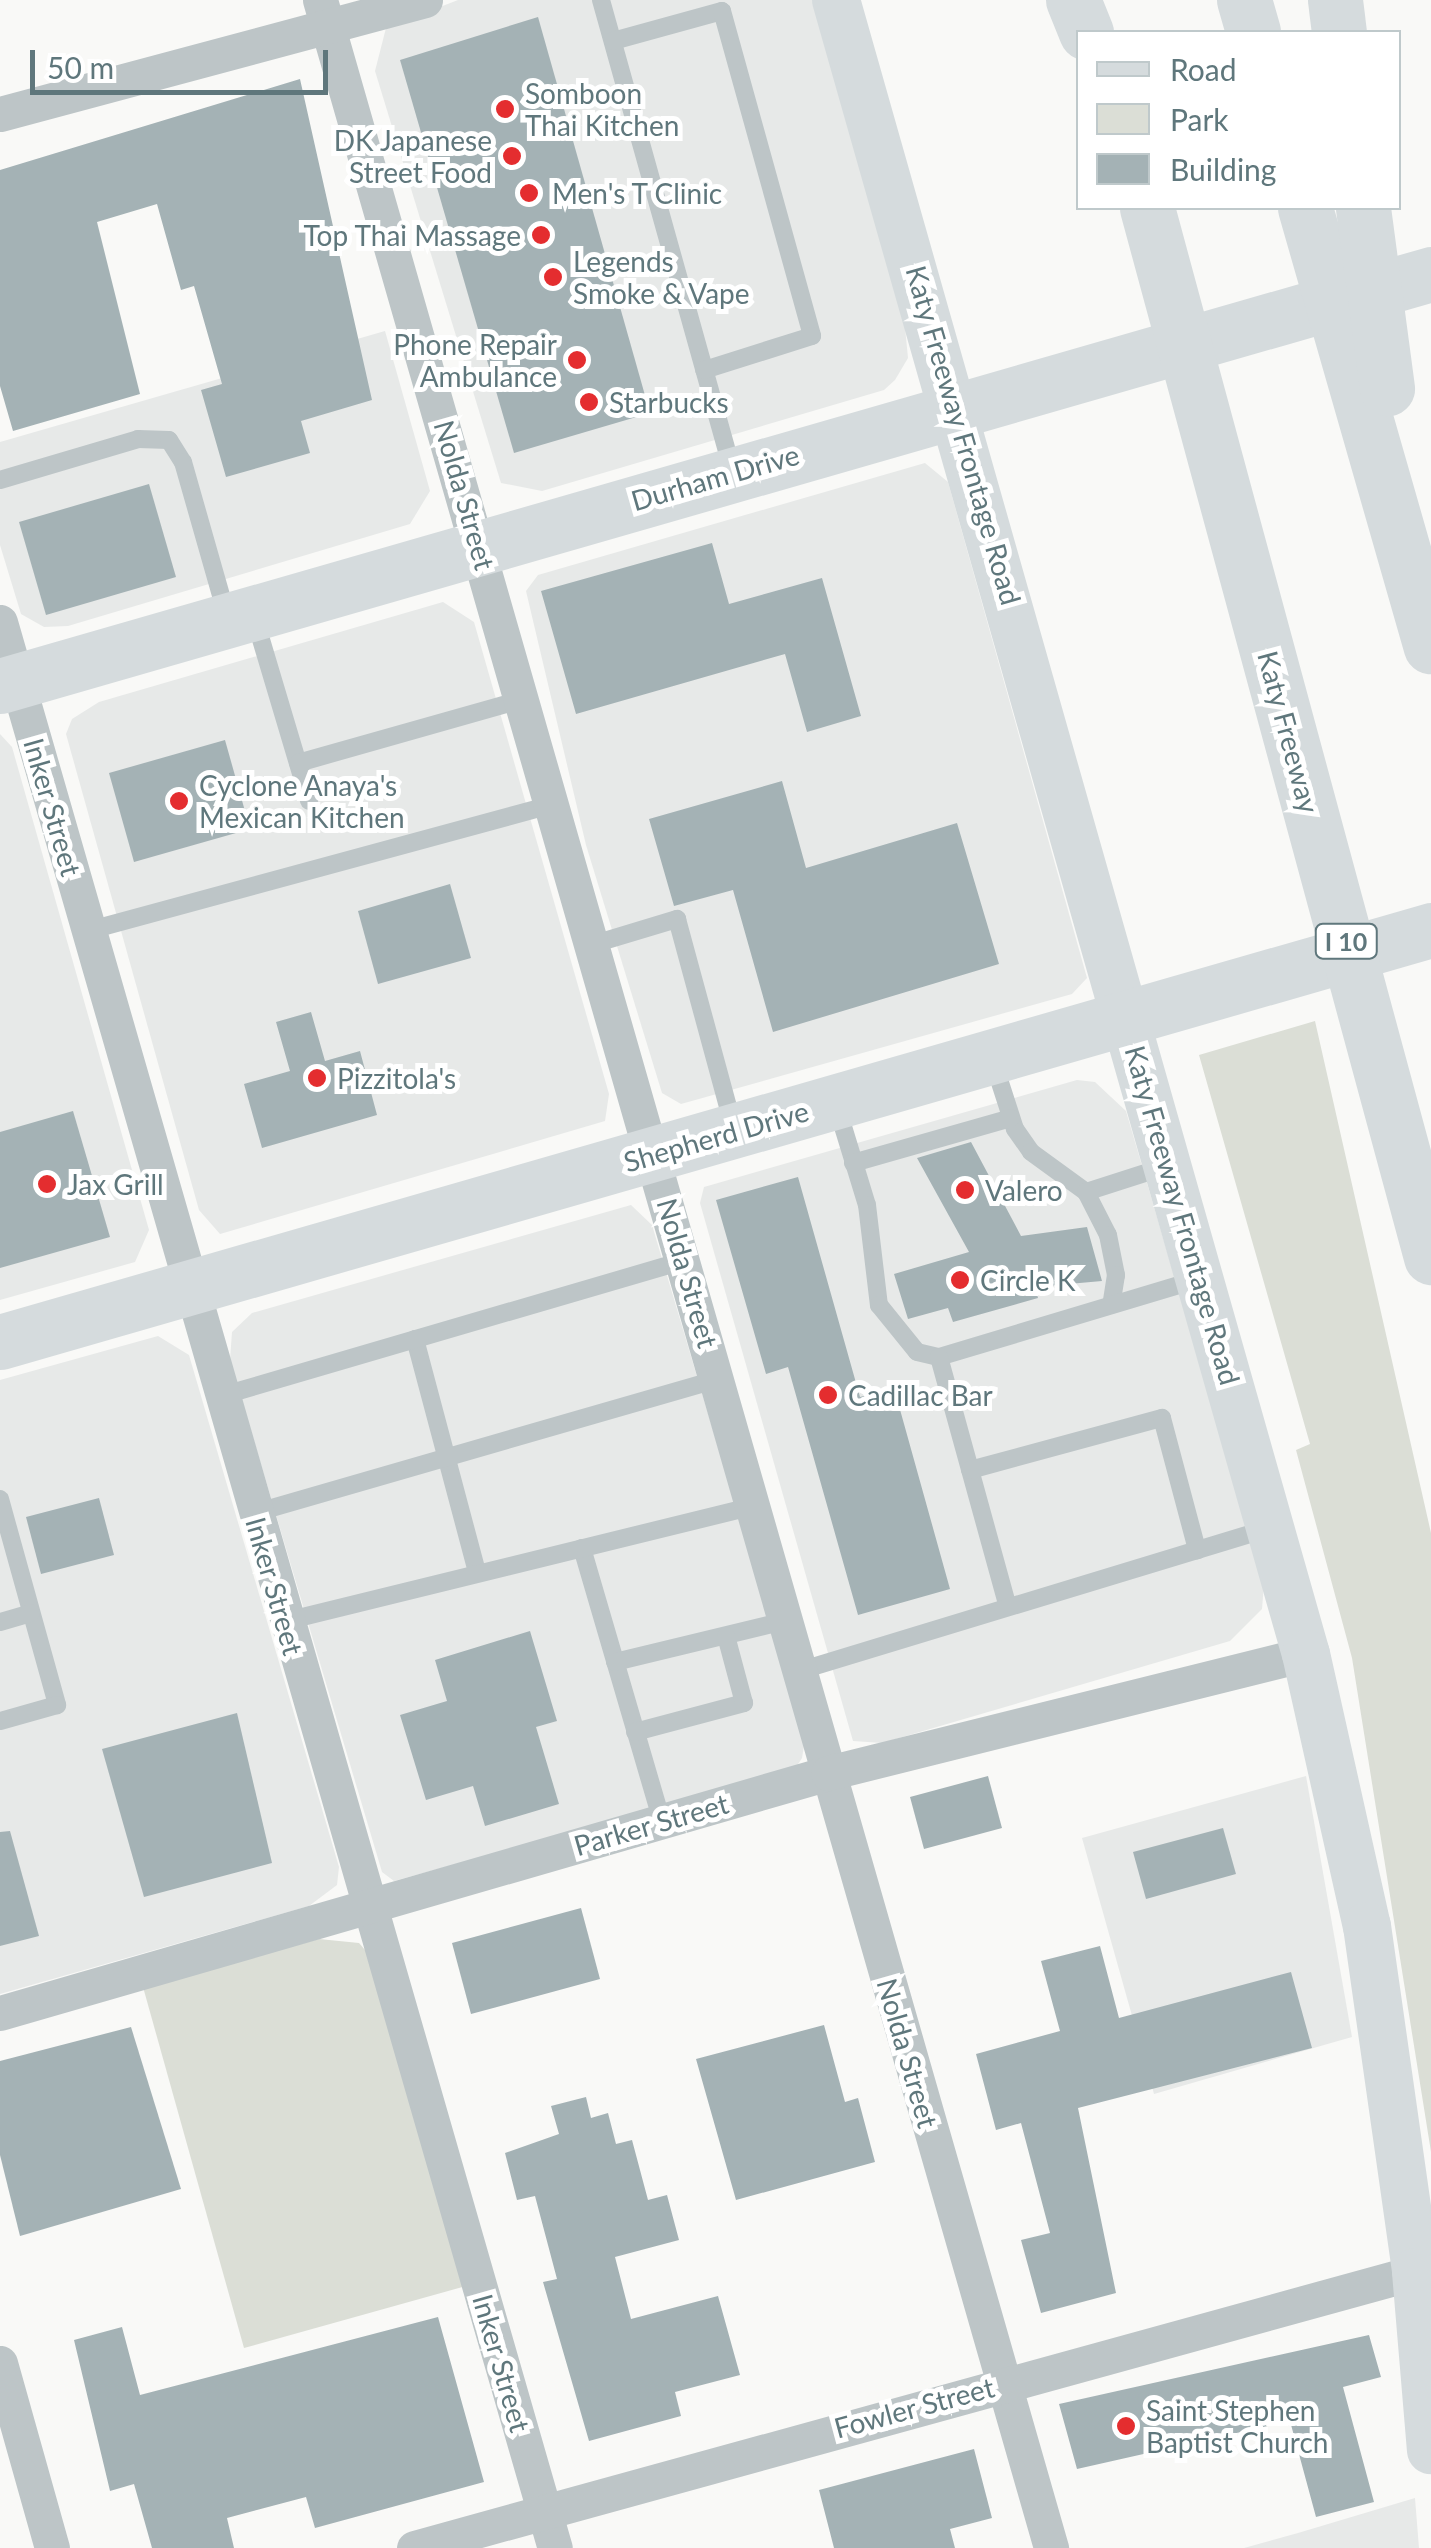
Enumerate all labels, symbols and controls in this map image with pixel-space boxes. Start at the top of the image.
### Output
scale bar [35,30,332,92]
legend [1076,30,1401,210]
text: 50 m [47,49,114,85]
text: Road [1170,51,1237,87]
place label: Somboon Thai Kitchen [525,76,679,142]
marker: Somboon Thai Kitchen [494,98,516,120]
text: Park [1170,101,1229,137]
place label: DK Japanese Street Food [333,123,492,189]
marker: DK Japanese Street Food [501,145,523,167]
text: Building [1170,151,1276,187]
place label: Men's T Clinic [552,176,724,210]
marker: Men's T Clinic [516,180,542,206]
place label: Top Thai Massage [303,218,521,252]
marker: Top Thai Massage [530,224,552,246]
place label: Legends Smoke & Vape [573,244,751,310]
street label: Katy Freeway Frontage Road [899,261,1029,609]
marker: Legends Smoke & Vape [542,266,564,288]
place label: Phone Repair Ambulance [393,327,557,393]
marker: Phone Repair Ambulance [566,349,588,371]
place label: Starbucks [609,385,729,419]
marker: Starbucks [578,391,600,413]
street label: Nolda Street [428,416,502,574]
street label: Durham Drive [627,437,803,517]
street label: Katy Freeway [1251,647,1327,817]
street label: Inker Street [17,734,89,880]
place label: Cyclone Anaya's Mexican Kitchen [199,768,405,834]
marker: Cyclone Anaya's Mexican Kitchen [168,790,190,812]
road number: I 10 [1314,921,1378,961]
street label: Katy Freeway Frontage Road [1118,1041,1248,1389]
place label: Pizzitola's [337,1061,456,1095]
marker: Pizzitola's [306,1067,328,1089]
street label: Shepherd Drive [620,1094,812,1178]
place label: Jax Grill [67,1167,164,1201]
marker: Jax Grill [36,1173,58,1195]
place label: Valero [985,1173,1063,1207]
marker: Valero [954,1179,976,1201]
street label: Nolda Street [651,1194,725,1352]
place label: Circle K [980,1263,1076,1297]
marker: Circle K [949,1269,971,1291]
place label: Cadillac Bar [848,1378,993,1412]
marker: Cadillac Bar [817,1384,839,1406]
street label: Inker Street [239,1513,311,1659]
street label: Parker Street [570,1786,732,1862]
street label: Nolda Street [871,1974,945,2132]
street label: Inker Street [466,2290,538,2436]
street label: Fowler Street [830,2369,998,2445]
place label: Saint Stephen Baptist Church [1146,2393,1328,2459]
marker: Saint Stephen Baptist Church [1115,2415,1137,2437]

